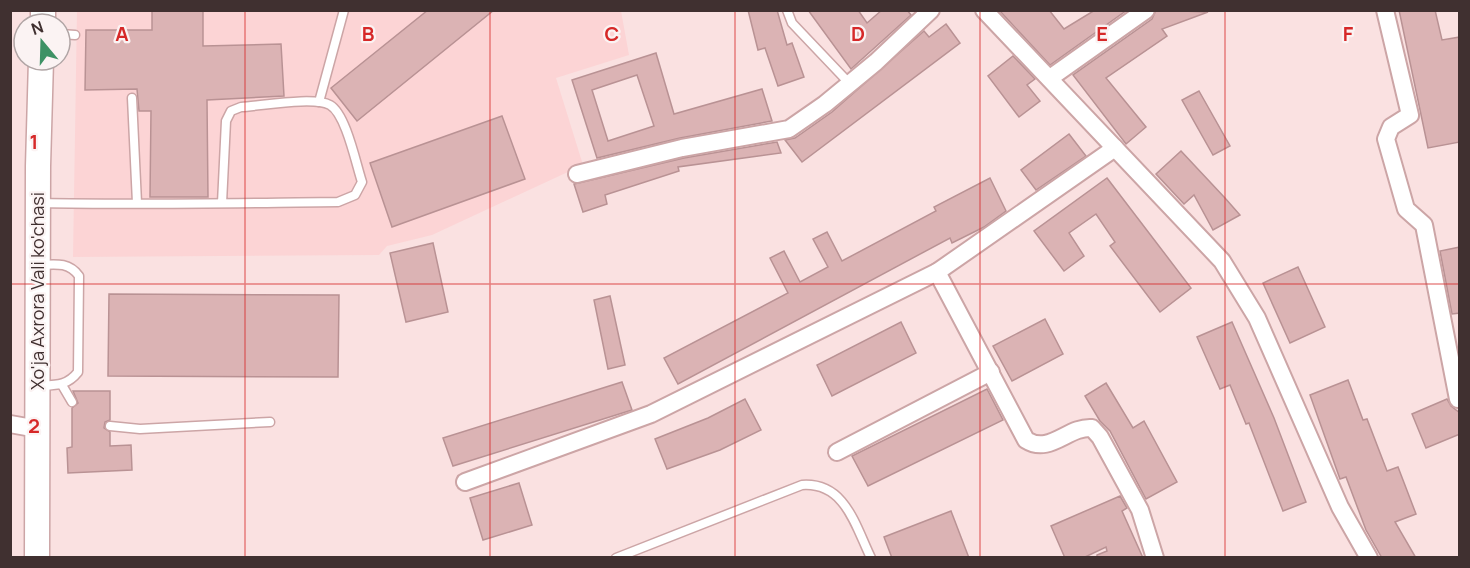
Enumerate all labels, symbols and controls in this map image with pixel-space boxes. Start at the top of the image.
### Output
north arrow [12,12,72,72]
text: N [28,16,46,40]
text: A [115,20,129,47]
text: B [362,20,375,47]
text: C [605,20,619,47]
text: D [851,20,865,47]
text: E [1096,20,1108,47]
text: F [1343,20,1354,47]
text: 1 [30,128,38,155]
street label: Xo'ja Axrora Vali ko'chasi [25,192,49,390]
text: 2 [28,412,40,439]

